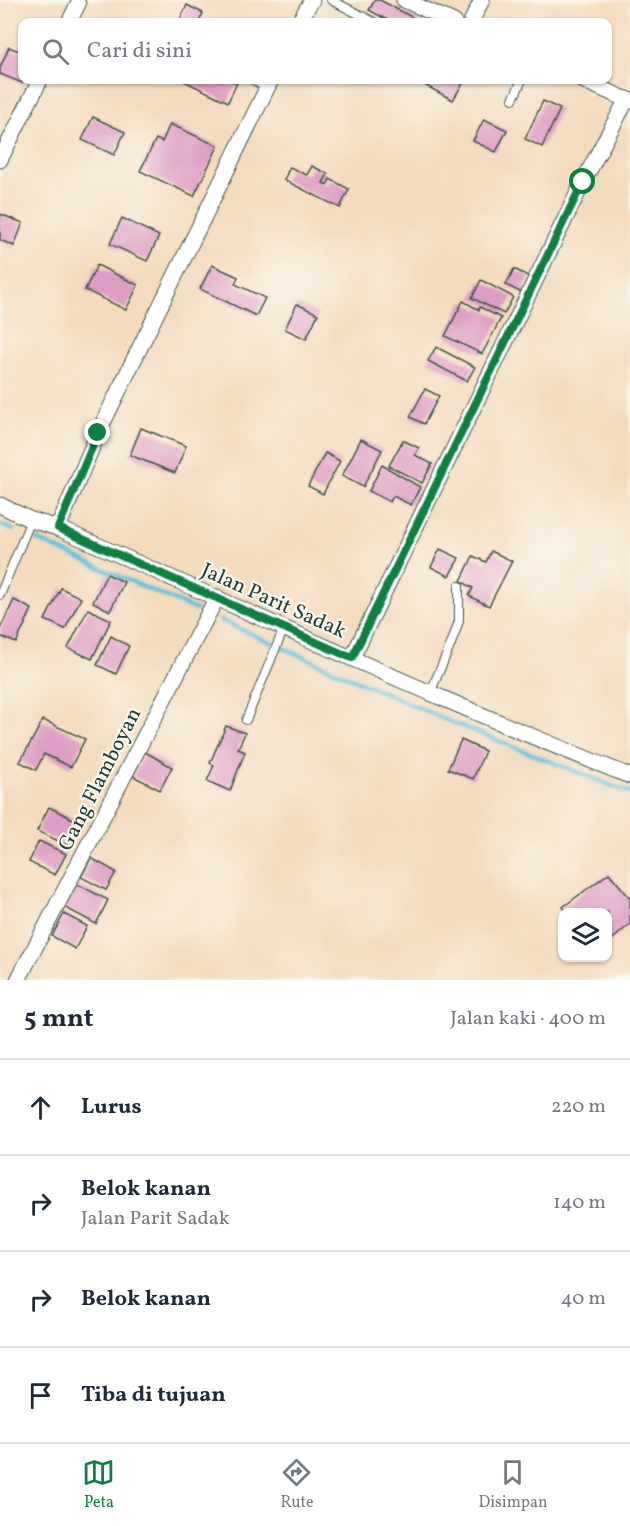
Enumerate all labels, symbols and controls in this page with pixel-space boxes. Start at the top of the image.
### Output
search box [18,18,612,84]
icon: search [39,35,72,68]
text: Cari di sini [87,36,192,67]
route start [569,168,595,194]
route end [84,419,110,445]
street label: Jalan Parit Sadak [196,556,351,647]
street label: Gang Flamboyan [52,703,149,856]
map controls [558,908,612,962]
button: layers [558,908,612,962]
text: 5 mnt [24,1001,94,1037]
text: Jalan kaki · 400 m [450,1005,606,1033]
icon: ahead [24,1091,57,1124]
text: Lurus [81,1092,142,1123]
text: 220 m [551,1093,606,1121]
text: Belok kanan [81,1174,211,1205]
icon: right [24,1187,57,1220]
text: 140 m [553,1189,606,1217]
text: Jalan Parit Sadak [81,1205,230,1233]
icon: right [24,1283,57,1316]
text: Belok kanan [81,1284,211,1315]
text: 40 m [561,1285,606,1313]
icon: arrive [24,1379,57,1412]
text: Tiba di tujuan [81,1380,226,1411]
tab: Peta [82,1456,115,1514]
tab: Rute [280,1456,313,1514]
tab: Disimpan [478,1456,547,1514]

